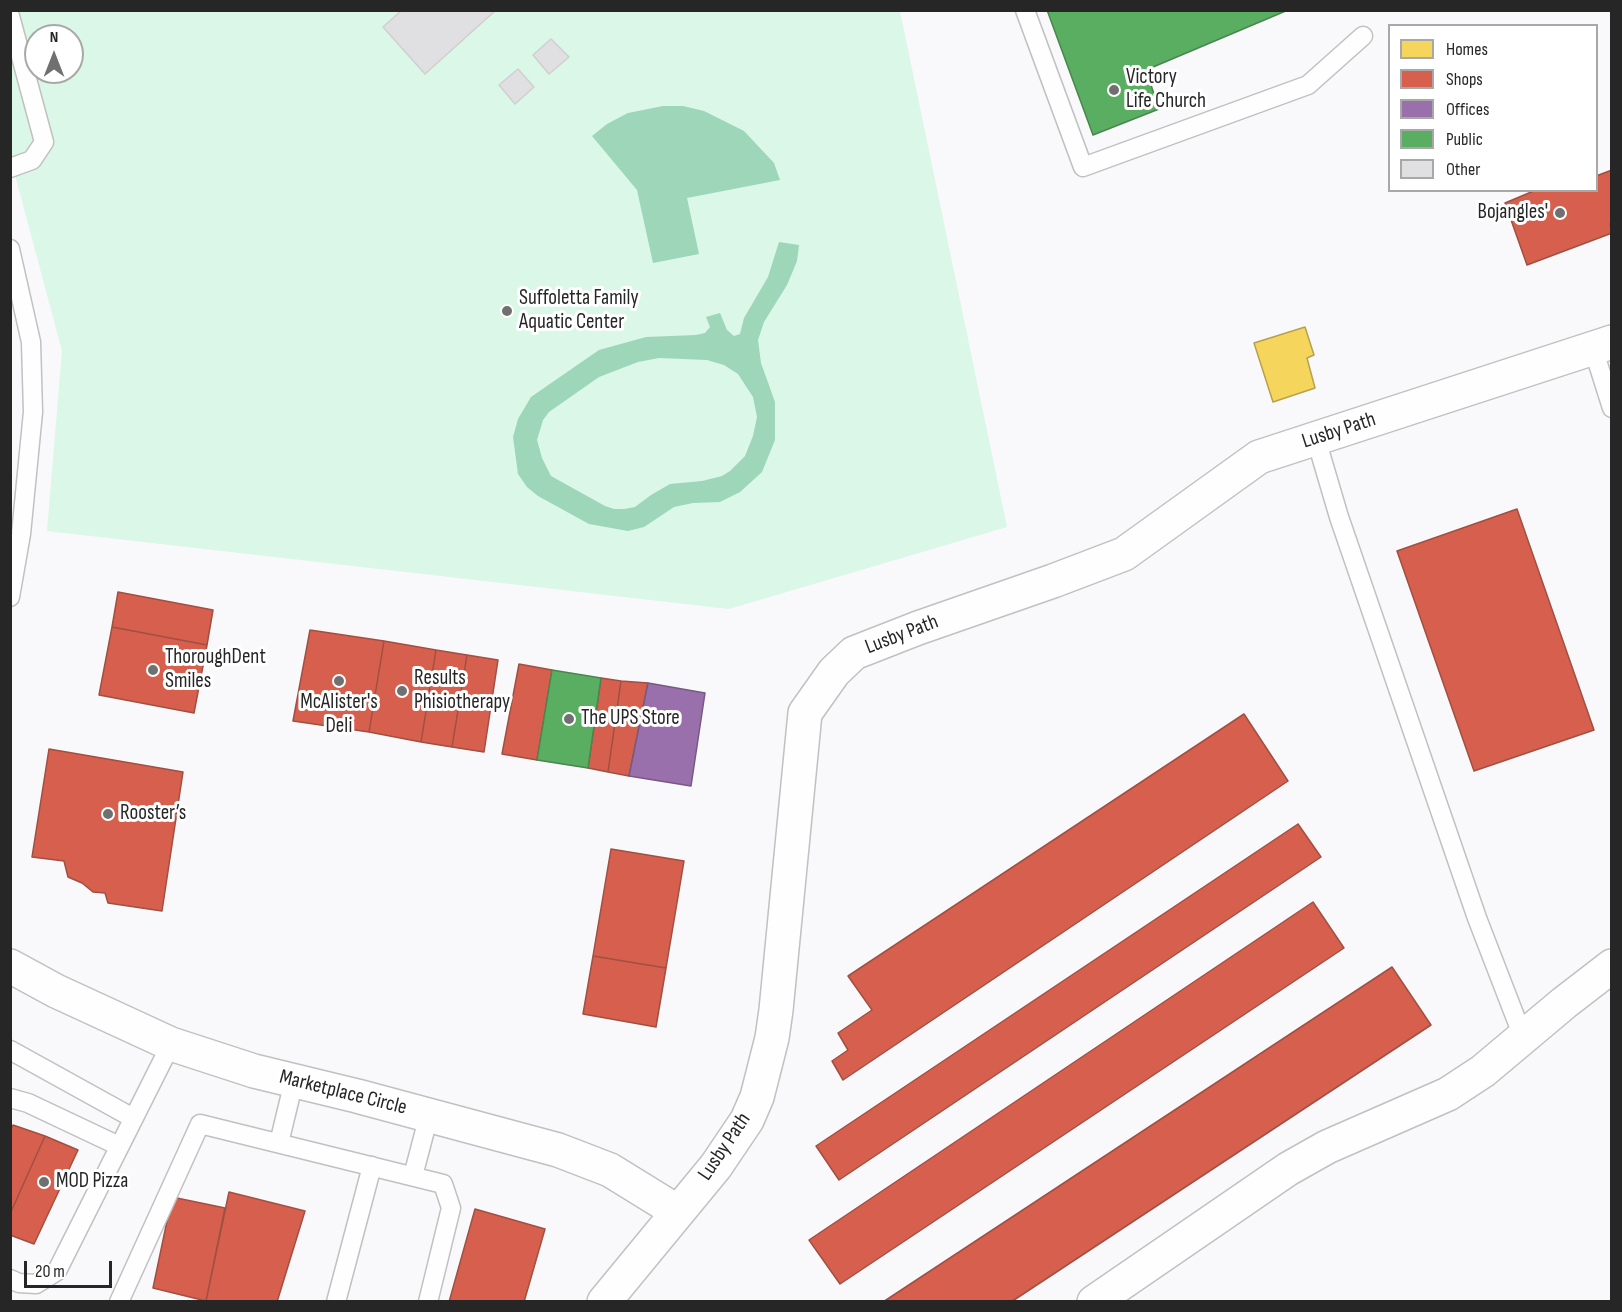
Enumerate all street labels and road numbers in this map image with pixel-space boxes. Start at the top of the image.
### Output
street label: Lusby Path [1299,407,1379,455]
street label: Lusby Path [862,610,942,660]
street label: Marketplace Circle [277,1065,409,1121]
street label: Lusby Path [693,1108,757,1186]

